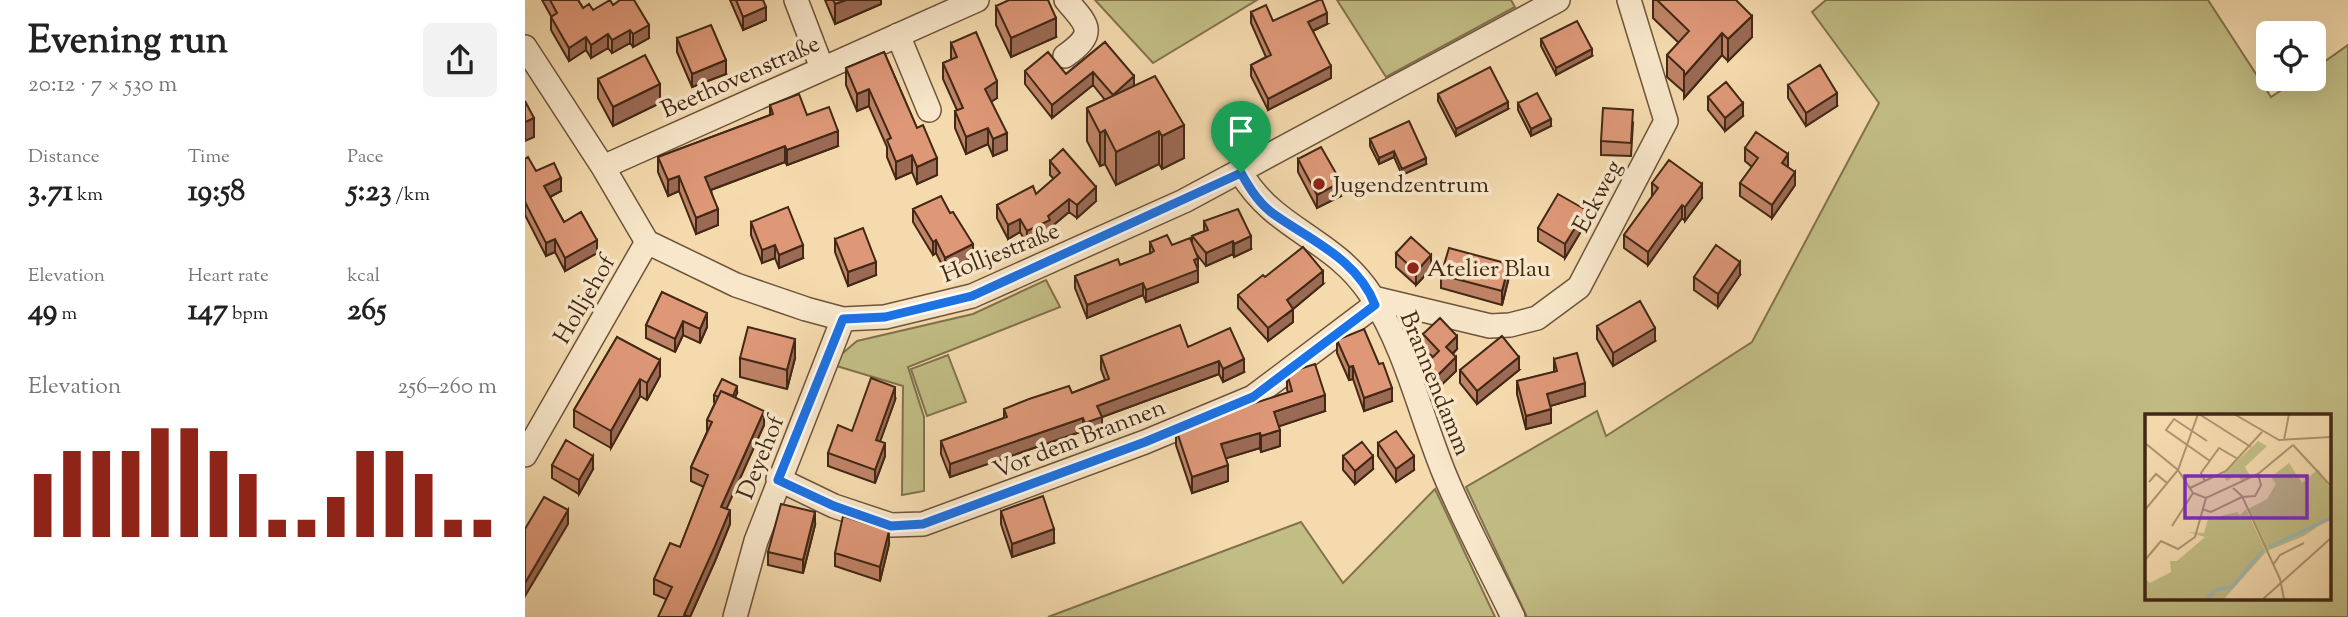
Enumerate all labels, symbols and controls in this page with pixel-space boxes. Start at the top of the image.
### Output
text: Evening run [28,16,228,70]
map controls [2256,21,2326,91]
button: locate [2256,21,2326,91]
button: share [423,23,497,97]
street label: Beethovenstraße [656,28,826,128]
text: 20:12 · 7 × 530 m [28,69,177,102]
pin [1211,101,1271,173]
icon: arrive [1222,112,1260,150]
text: Distance [28,144,100,171]
text: Time [188,144,230,171]
text: Pace [347,144,384,171]
street label: Eckweg [1565,154,1632,239]
place label: Jugendzentrum [1331,169,1489,203]
text: 3.71 [28,171,73,214]
text: 19:58 [188,171,245,214]
text: 5:23 [347,171,392,214]
marker: Jugendzentrum [1311,176,1327,192]
text: km [73,182,103,209]
text: /km [392,182,430,209]
street label: Holljestraße [937,215,1065,293]
street label: Holljehof [546,247,626,351]
place label: Atelier Blau [1427,253,1551,287]
marker: Atelier Blau [1405,260,1421,276]
text: Elevation [28,263,105,290]
text: Heart rate [188,263,269,290]
text: kcal [347,263,380,290]
text: 49 [28,290,57,333]
text: 147 [188,290,228,333]
text: 265 [347,290,387,333]
text: m [57,301,77,328]
text: bpm [228,301,269,328]
street label: Brannendamm [1390,307,1479,461]
text: Elevation [28,371,121,404]
text: 256–260 m [397,371,497,404]
street label: Vor dem Brannen [988,391,1171,488]
street label: Deyehof [730,409,795,505]
inset map [2145,414,2331,600]

